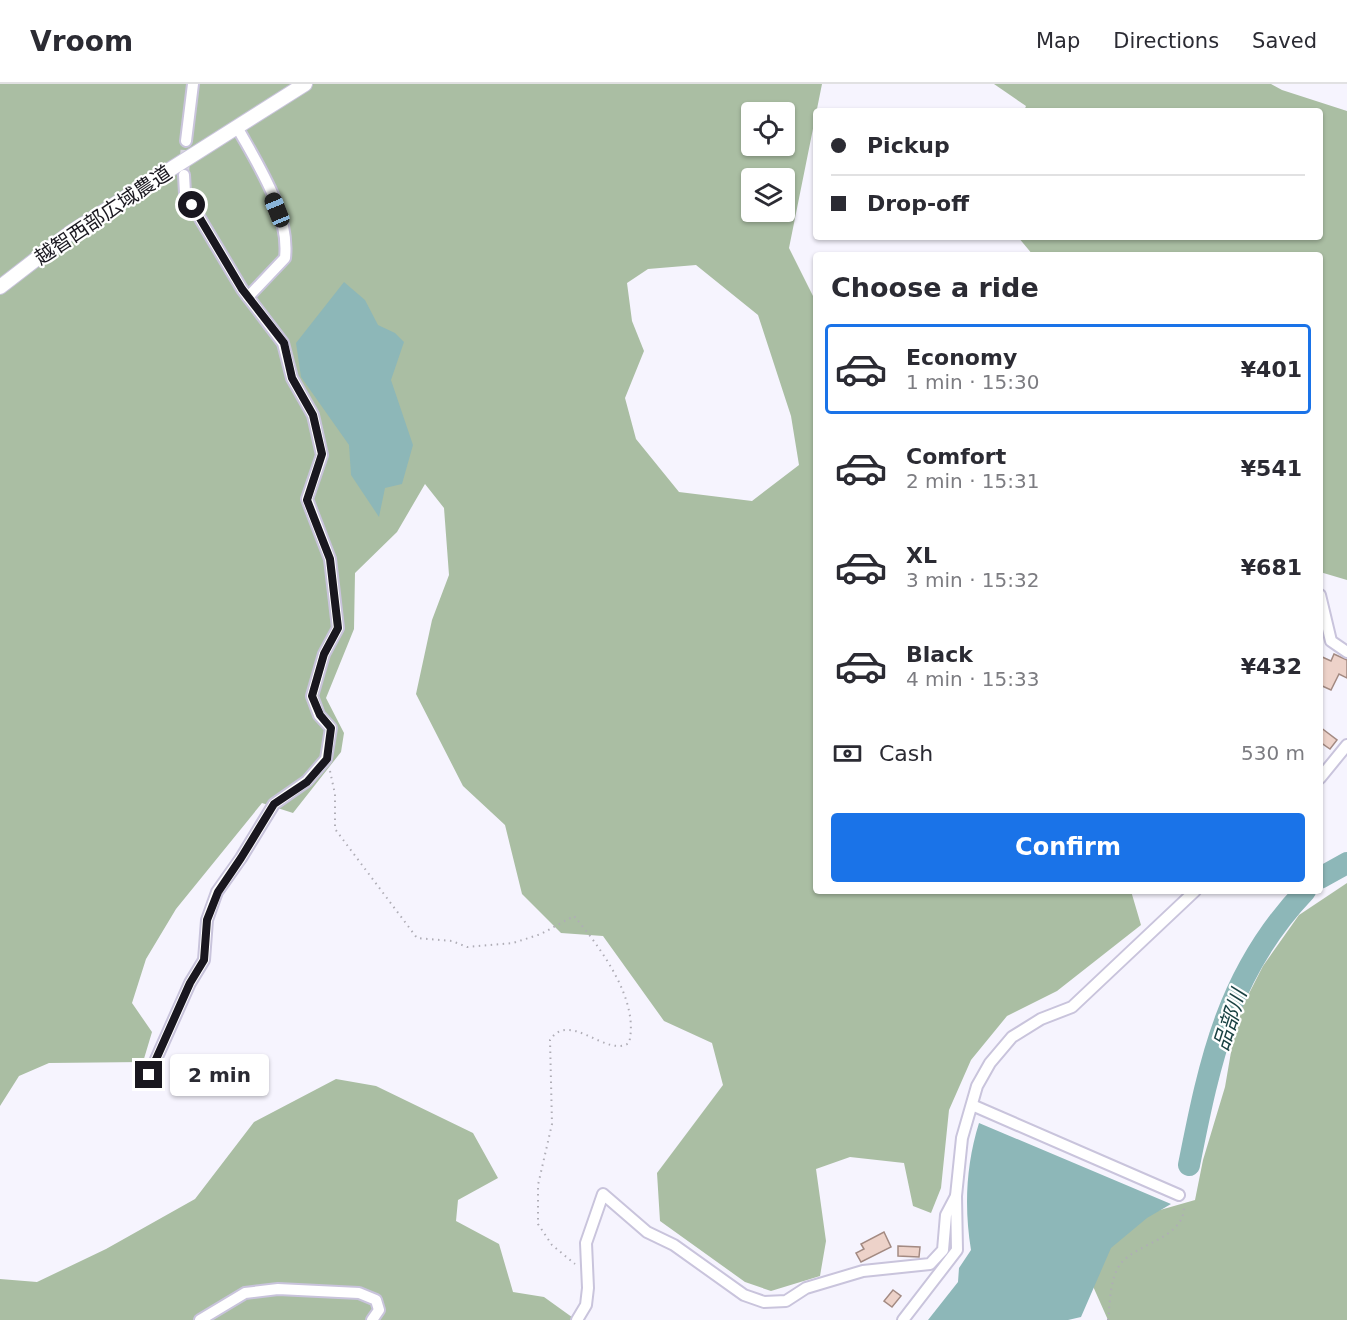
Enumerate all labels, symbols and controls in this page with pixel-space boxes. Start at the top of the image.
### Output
text: Vroom [30,25,133,58]
text: Map [1036,29,1080,53]
text: Directions [1113,29,1219,53]
text: Saved [1252,29,1317,53]
map controls [741,102,795,222]
button: locate [741,102,795,156]
text: Pickup [867,133,950,158]
street label: 越智西部広域農道 [30,160,176,270]
button: layers [741,168,795,222]
car [262,190,292,230]
route start [178,191,205,218]
text: Drop-off [867,191,969,216]
text: Choose a ride [831,272,1039,303]
icon: car [834,342,888,396]
text: Economy [906,345,1017,370]
text: ¥401 [1241,357,1302,382]
text: 1 min · 15:30 [906,370,1040,394]
icon: car [834,441,888,495]
text: Comfort [906,444,1006,469]
text: ¥541 [1241,456,1302,481]
text: 2 min · 15:31 [906,469,1040,493]
icon: car [834,540,888,594]
text: XL [906,543,937,568]
text: ¥681 [1241,555,1302,580]
text: 3 min · 15:32 [906,568,1040,592]
icon: car [834,639,888,693]
text: Black [906,642,973,667]
text: ¥432 [1241,654,1302,679]
text: 4 min · 15:33 [906,667,1040,691]
icon: cash [831,737,864,770]
text: Cash [879,741,933,766]
text: 530 m [1241,741,1305,765]
button: Confirm [831,813,1305,882]
water label: 品部川 [1209,984,1252,1054]
callout: 2 min [170,1054,269,1096]
route end [135,1061,162,1088]
text: 2 min [188,1063,251,1087]

